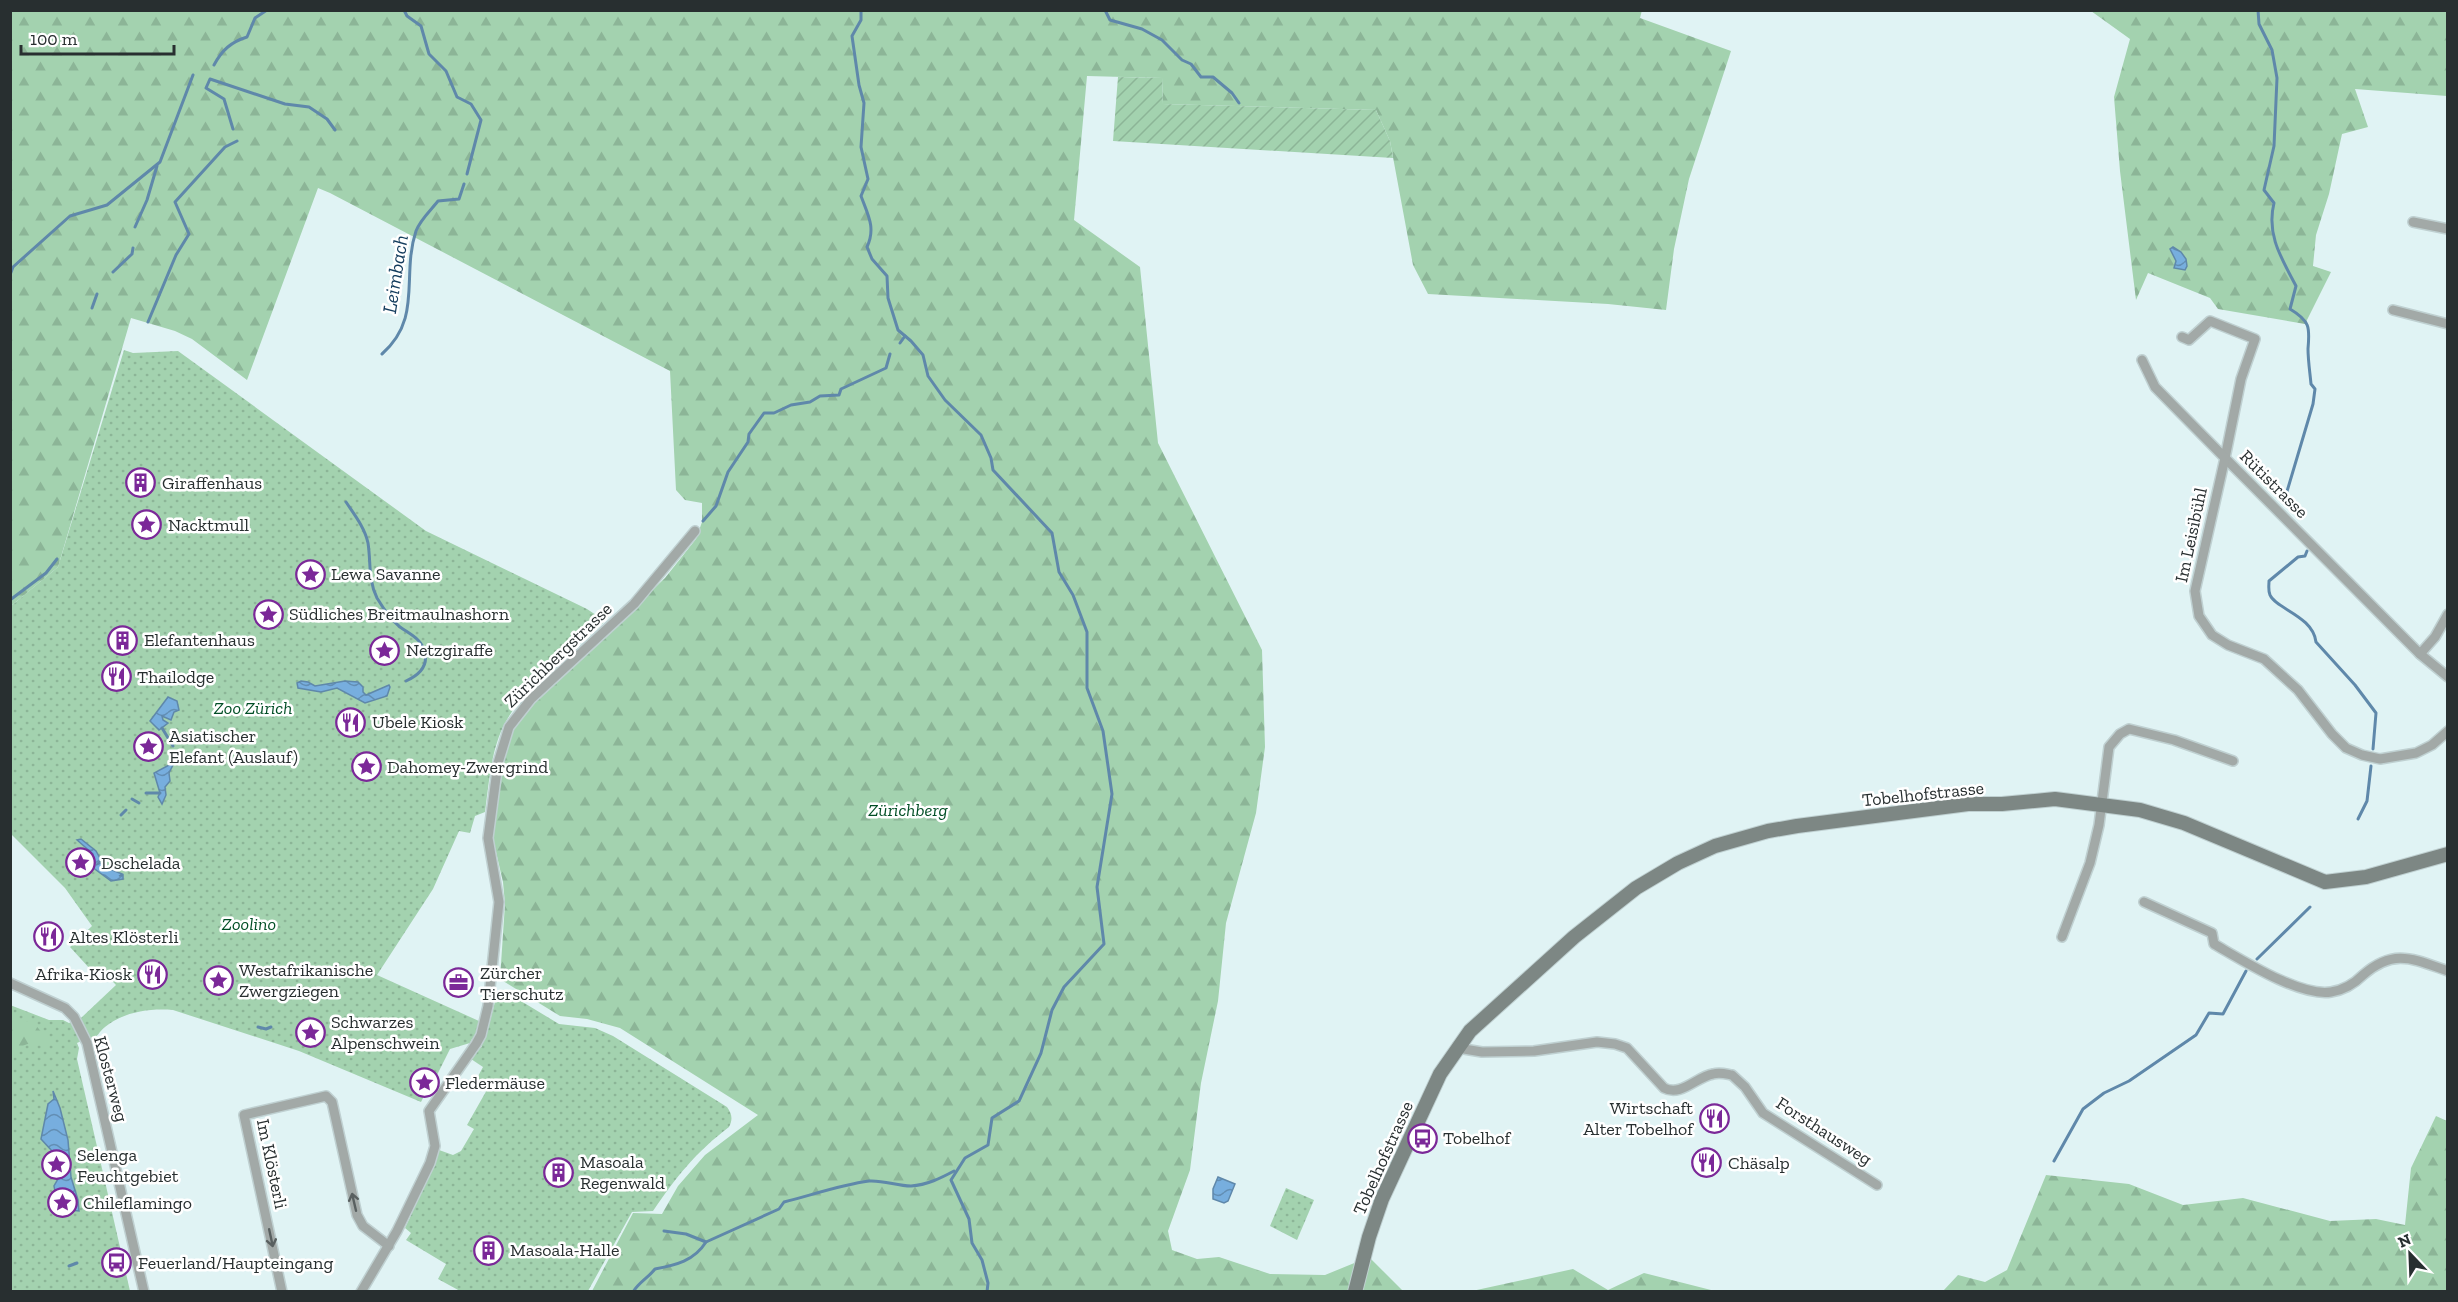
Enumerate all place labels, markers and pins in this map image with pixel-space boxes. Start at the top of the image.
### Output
building icon: Giraffenhaus [125,467,157,499]
place label: Giraffenhaus [162,472,262,494]
place icon: Nacktmull [131,509,163,541]
place label: Nacktmull [168,514,249,536]
place icon: Lewa Savanne [294,558,326,590]
place label: Lewa Savanne [331,563,441,585]
place icon: Südliches Breitmaulnashorn [252,598,284,630]
place label: Südliches Breitmaulnashorn [289,603,510,625]
building icon: Elefantenhaus [107,624,139,656]
place label: Elefantenhaus [144,629,255,651]
place icon: Netzgiraffe [369,634,401,666]
place label: Netzgiraffe [406,639,493,661]
restaurant icon: Thailodge [100,661,132,693]
place label: Thailodge [137,666,214,688]
restaurant icon: Ubele Kiosk [335,706,367,738]
place label: Ubele Kiosk [372,711,464,733]
place label: Asiatischer Elefant (Auslauf) [169,725,298,768]
place icon: Asiatischer Elefant (Auslauf) [132,730,164,762]
place icon: Dahomey-Zwergrind [350,751,382,783]
place label: Dahomey-Zwergrind [387,756,548,778]
place icon: Dschelada [64,847,96,879]
place label: Dschelada [101,852,181,874]
restaurant icon: Altes Klösterli [32,921,64,953]
place label: Altes Klösterli [69,926,178,948]
restaurant icon: Afrika-Kiosk [137,958,169,990]
place label: Westafrikanische Zwergziegen [239,959,373,1002]
place label: Zürcher Tierschutz [480,962,564,1005]
place label: Afrika-Kiosk [35,963,133,985]
place icon: Westafrikanische Zwergziegen [202,964,234,996]
office icon: Zürcher Tierschutz [443,967,475,999]
place label: Schwarzes Alpenschwein [331,1011,440,1054]
place icon: Schwarzes Alpenschwein [294,1016,326,1048]
place icon: Fledermäuse [408,1067,440,1099]
place label: Fledermäuse [445,1072,545,1094]
place label: Wirtschaft Alter Tobelhof [1583,1097,1694,1140]
restaurant icon: Wirtschaft Alter Tobelhof [1698,1102,1730,1134]
bus stop icon: Tobelhof [1406,1122,1438,1154]
place label: Tobelhof [1443,1127,1511,1149]
place label: Selenga Feuchtgebiet [77,1144,179,1187]
restaurant icon: Chäsalp [1691,1147,1723,1179]
place icon: Selenga Feuchtgebiet [40,1149,72,1181]
place label: Masoala Regenwald [580,1151,665,1194]
place label: Chäsalp [1728,1152,1790,1174]
building icon: Masoala Regenwald [543,1156,575,1188]
place icon: Chileflamingo [46,1187,78,1219]
place label: Chileflamingo [83,1192,192,1214]
building icon: Masoala-Halle [473,1234,505,1266]
place label: Masoala-Halle [510,1239,619,1261]
bus stop icon: Feuerland/Haupteingang [101,1247,133,1279]
place label: Feuerland/Haupteingang [138,1252,333,1274]

